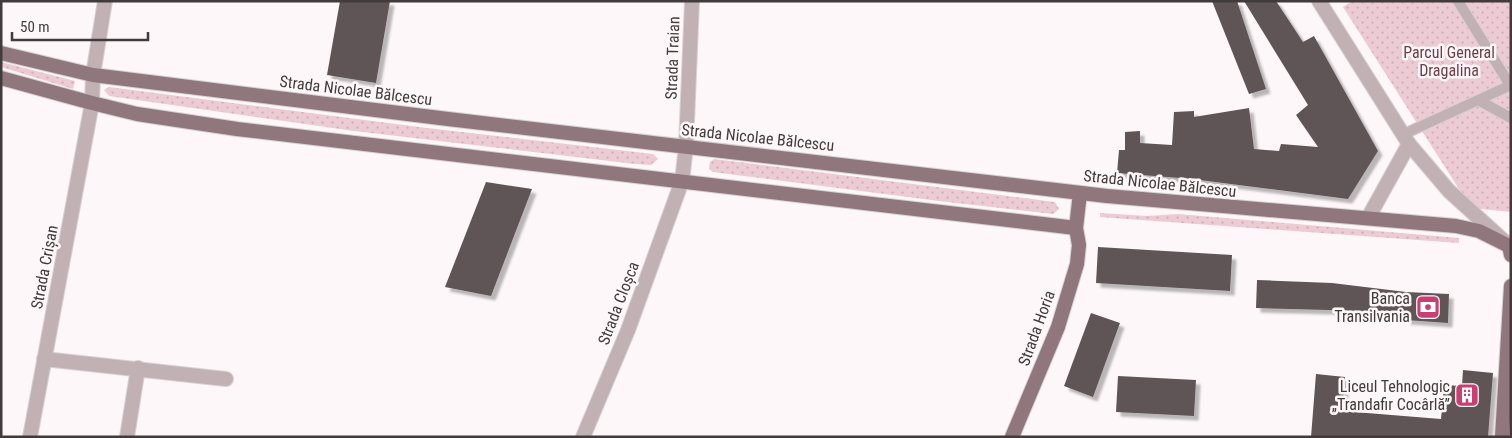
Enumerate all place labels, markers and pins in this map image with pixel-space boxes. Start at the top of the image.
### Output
place label: Banca Transilvania [1334,289,1410,326]
bank icon: Banca Transilvania [1415,294,1441,320]
place label: Liceul Tehnologic „Trandafir Cocârlă” [1332,377,1450,414]
building icon: Liceul Tehnologic „Trandafir Cocârlă” [1454,382,1480,408]

